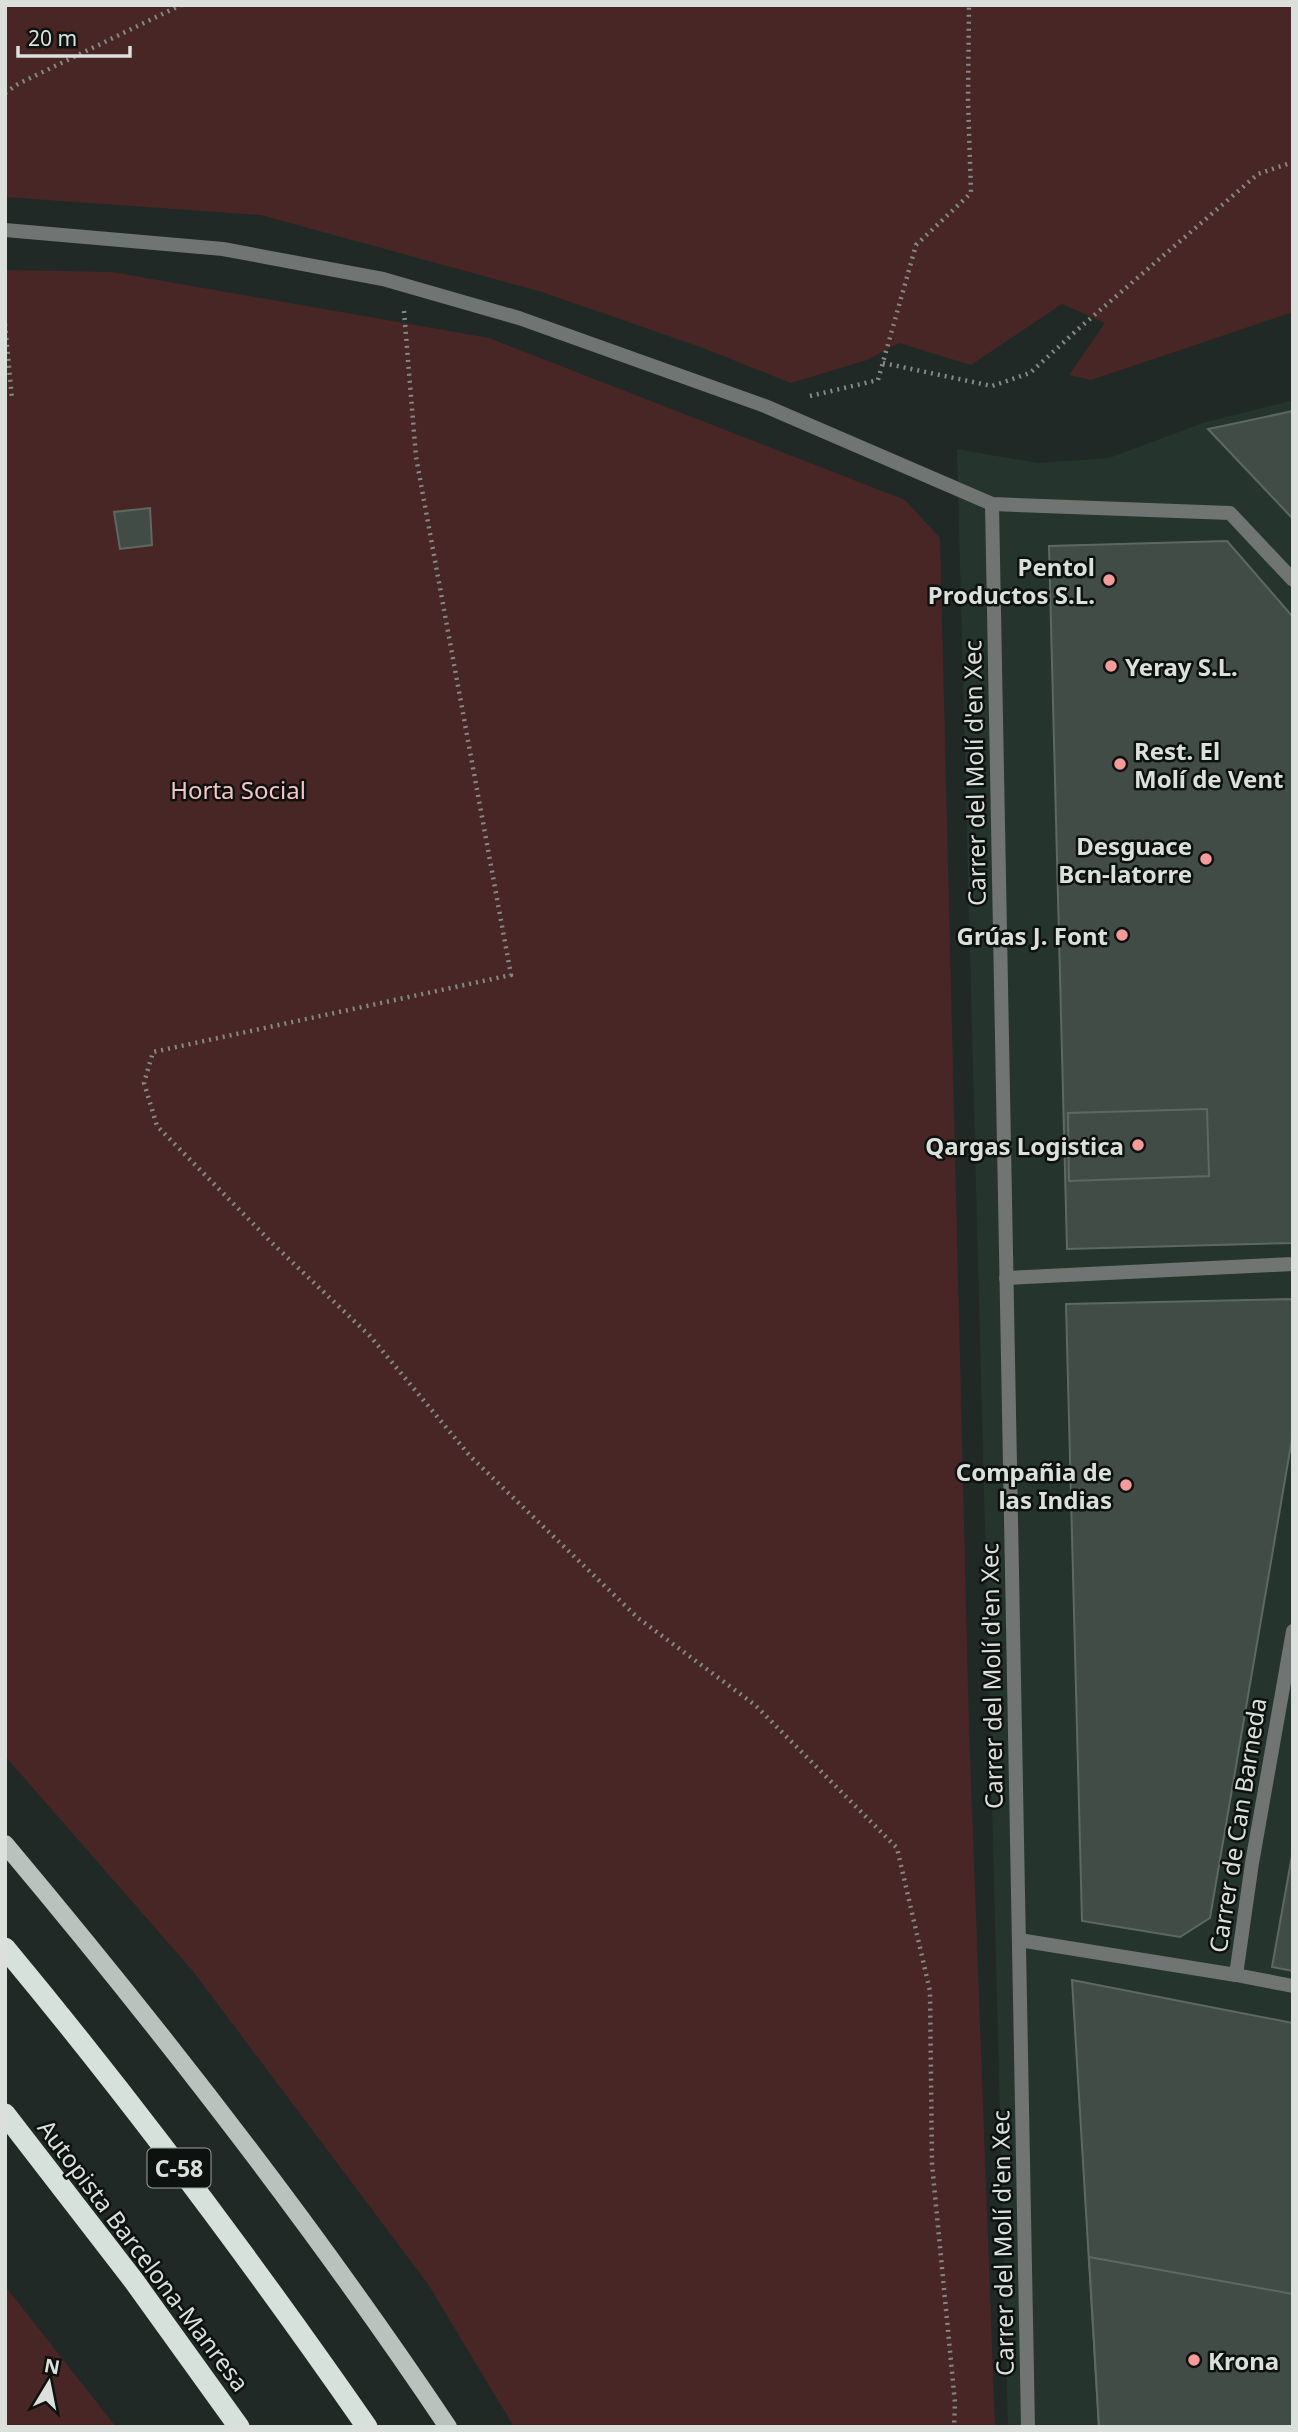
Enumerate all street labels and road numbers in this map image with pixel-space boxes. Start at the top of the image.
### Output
street label: Carrer del Molí d'en Xec [955,640,993,906]
street label: Carrer del Molí d'en Xec [972,1543,1010,1809]
street label: Carrer de Can Barneda [1201,1695,1273,1955]
street label: Carrer del Molí d'en Xec [983,2110,1021,2376]
street label: Autopista Barcelona-Manresa [31,2112,257,2398]
road number: C-58 [148,2148,210,2188]

